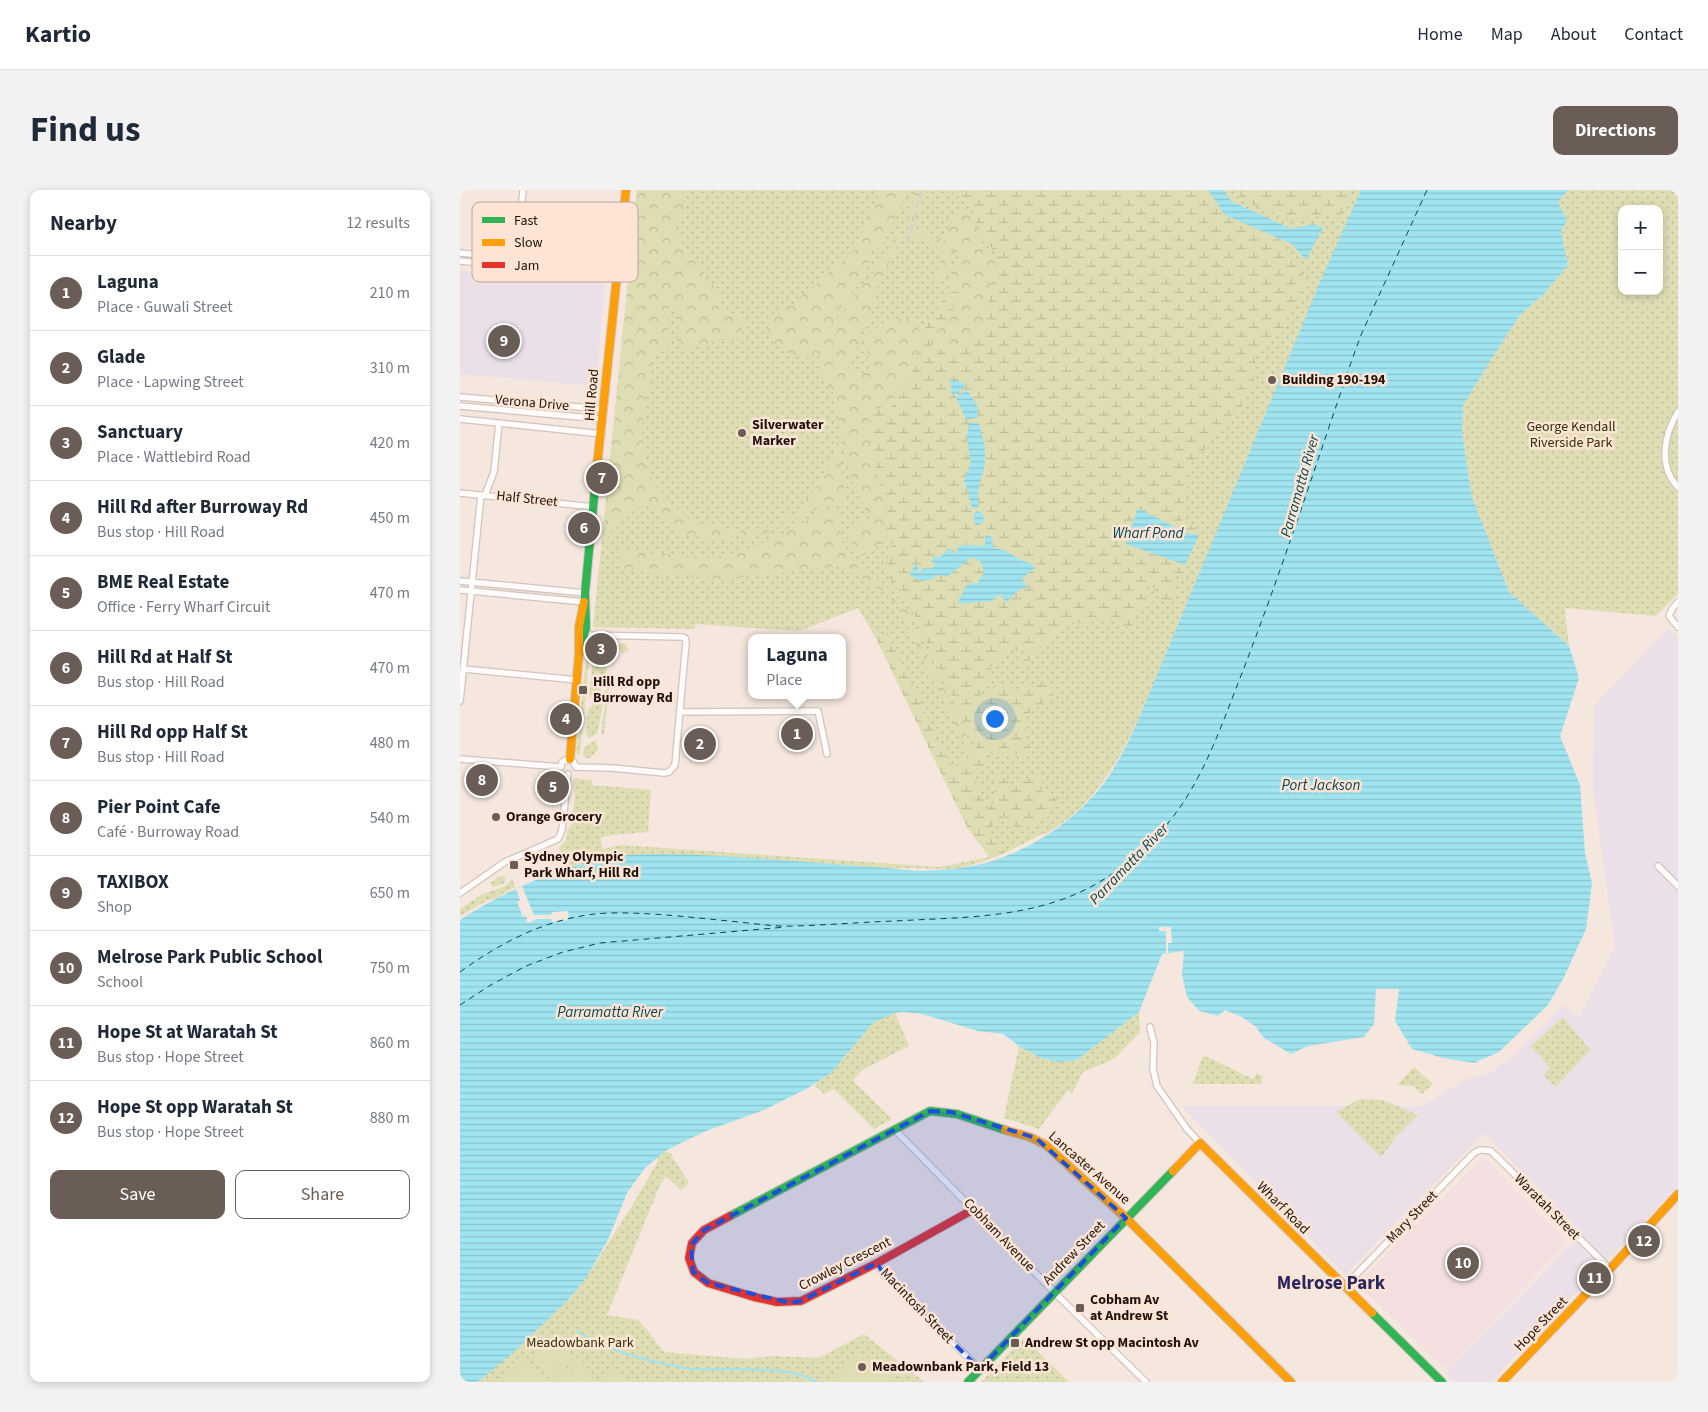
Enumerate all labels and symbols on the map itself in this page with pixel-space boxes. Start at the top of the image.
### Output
legend [472,202,638,282]
text: Fast [514,211,538,231]
text: Slow [514,233,543,253]
text: Jam [514,256,539,276]
pin: 9 [488,322,520,360]
street label: Hill Road [580,368,604,422]
place label: Building 190-194 [1282,370,1386,390]
marker: Building 190-194 [1266,374,1278,386]
street label: Verona Drive [494,390,570,416]
place label: Silverwater Marker [752,415,824,451]
park label: George Kendall Riverside Park [1526,417,1616,453]
marker: Silverwater Marker [736,427,748,439]
water label: Parramatta River [1275,431,1325,540]
pin: 7 [586,459,618,497]
street label: Half Street [495,486,559,512]
pin: 6 [568,509,600,547]
water label: Wharf Pond [1112,523,1185,544]
pin: 3 [585,630,617,668]
place label: Hill Rd opp Burroway Rd [593,672,673,708]
marker: Hill Rd opp Burroway Rd [577,684,589,696]
pin: 4 [550,700,582,738]
your location [982,706,1008,732]
pin: 1 [781,715,813,753]
pin: 2 [684,725,716,763]
pin: 8 [466,761,498,799]
pin: 5 [537,768,569,806]
water label: Port Jackson [1282,775,1361,796]
place label: Orange Grocery [506,807,603,827]
marker: Orange Grocery [490,811,502,823]
water label: Parramatta River [1085,818,1174,909]
place label: Sydney Olympic Park Wharf, Hill Rd [524,847,639,883]
marker: Sydney Olympic Park Wharf, Hill Rd [508,859,520,871]
water label: Parramatta River [557,1002,664,1023]
street label: Lancaster Avenue [1044,1127,1134,1209]
street label: Waratah Street [1509,1169,1585,1245]
street label: Wharf Road [1252,1177,1314,1239]
street label: Mary Street [1382,1186,1443,1248]
street label: Cobham Avenue [959,1194,1039,1276]
street label: Andrew Street [1038,1216,1110,1290]
pin: 12 [1628,1222,1660,1260]
street label: Crowley Crescent [795,1232,895,1296]
pin: 10 [1447,1244,1479,1282]
pin: 11 [1579,1259,1611,1297]
street label: Macintosh Street [876,1264,958,1348]
district label: Melrose Park [1277,1270,1386,1297]
place label: Cobham Av at Andrew St [1090,1290,1169,1326]
street label: Hope Street [1510,1292,1572,1356]
marker: Cobham Av at Andrew St [1074,1302,1086,1314]
park label: Meadowbank Park [526,1333,634,1353]
place label: Andrew St opp Macintosh Av [1024,1333,1200,1353]
marker: Andrew St opp Macintosh Av [1009,1337,1021,1349]
place label: Meadownbank Park, Field 13 [872,1357,1049,1377]
marker: Meadownbank Park, Field 13 [856,1361,868,1373]

